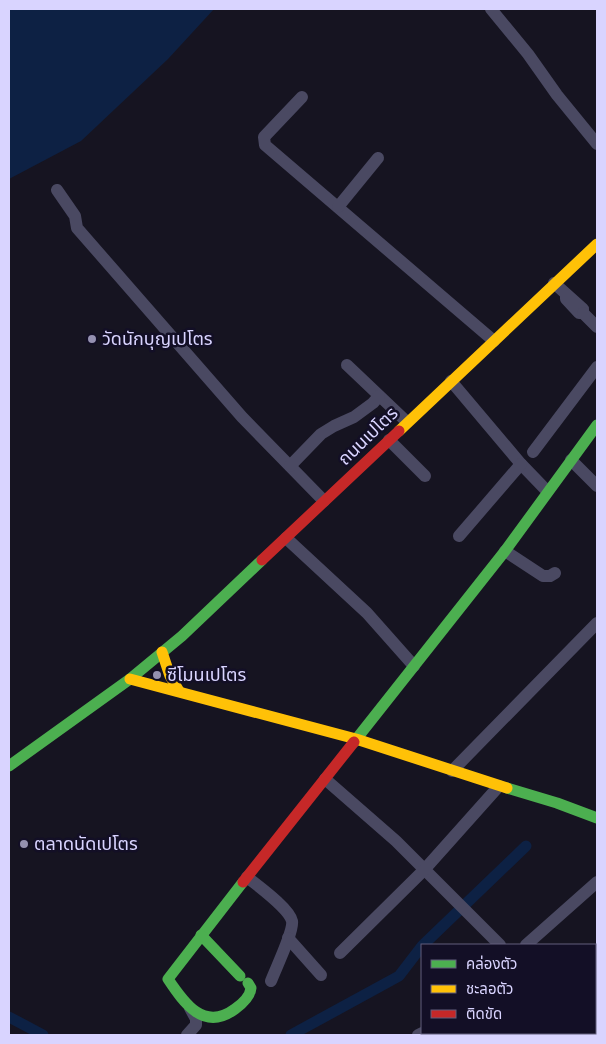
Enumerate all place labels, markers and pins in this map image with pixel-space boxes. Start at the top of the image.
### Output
place label: วัดนักบุญเปโตร [102,328,213,350]
marker: วัดนักบุญเปโตร [86,333,98,345]
place label: ซีโมนเปโตร [167,664,246,686]
marker: ซีโมนเปโตร [151,669,163,681]
place label: ตลาดนัดเปโตร [34,833,138,855]
marker: ตลาดนัดเปโตร [18,838,30,850]

